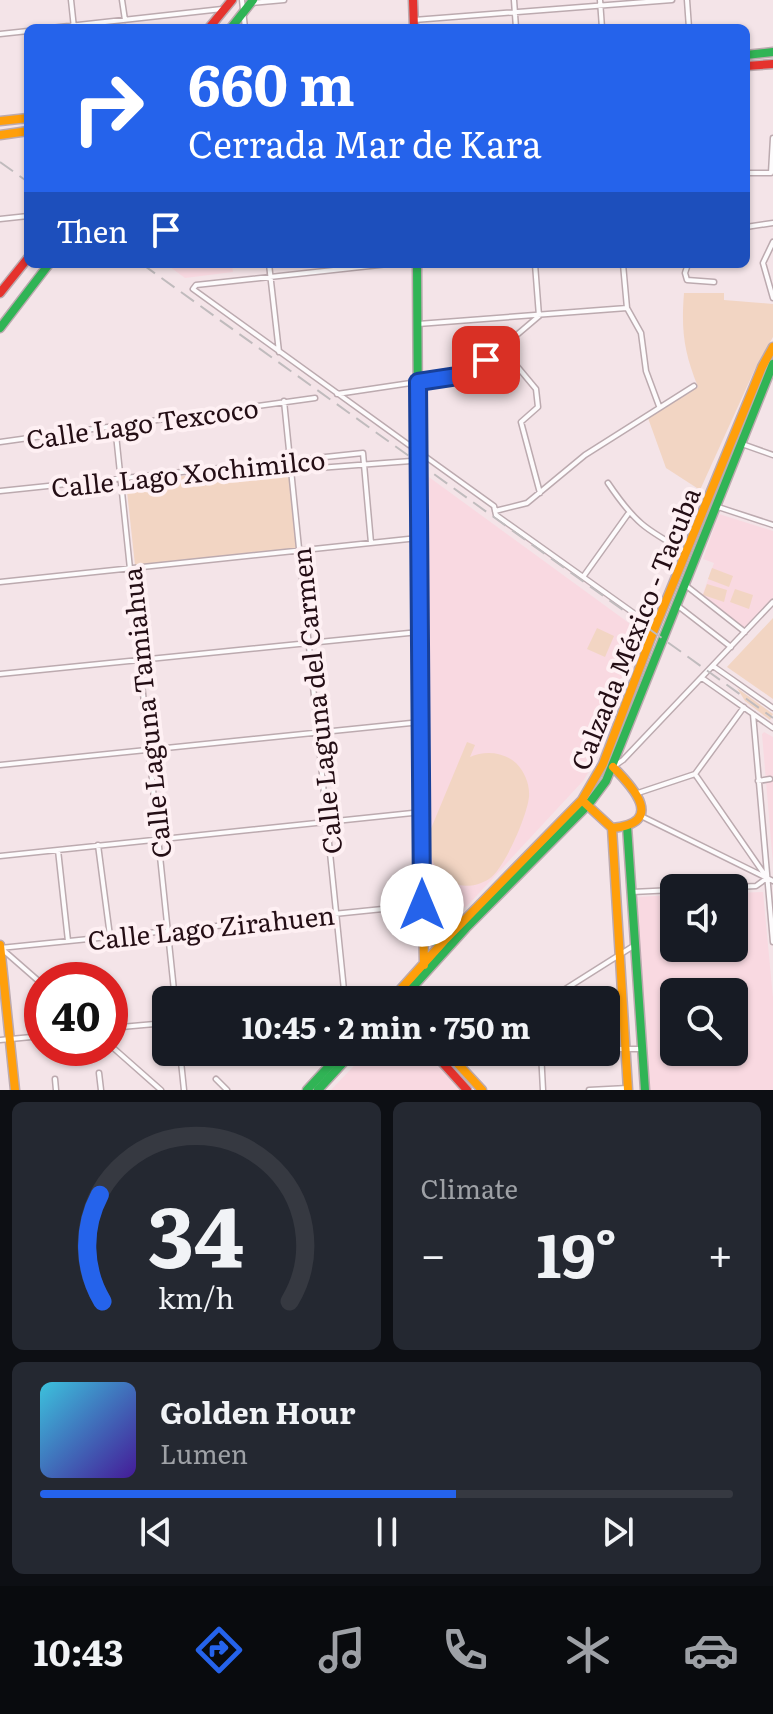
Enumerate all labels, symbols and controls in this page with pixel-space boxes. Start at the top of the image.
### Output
text: 660 m [188,40,355,123]
icon: right [56,56,160,160]
text: Cerrada Mar de Kara [188,116,542,169]
text: Then [56,208,128,252]
icon: arrive [144,208,188,252]
pin [452,326,520,394]
icon: arrive [464,338,508,382]
street label: Calle Lago Texcoco [23,386,261,458]
street label: Calle Lago Xochimilco [49,438,327,506]
street label: Calzada México - Tacuba [559,481,709,775]
street label: Calle Laguna del Carmen [280,546,350,856]
street label: Calle Laguna Tamiahua [110,566,180,860]
position arrow [380,863,464,947]
map controls [660,874,748,1066]
button: sound [660,874,748,962]
street label: Calle Lago Zirahuen [85,894,337,958]
speed limit sign: 40 [24,962,128,1066]
button: search [660,978,748,1066]
text: 10:45 · 2 min · 750 m [242,1004,530,1048]
text: Climate [421,1168,518,1207]
text: 34 [148,1170,244,1294]
text: 19° [536,1207,617,1296]
text: − [421,1219,446,1285]
text: + [707,1219,733,1285]
text: km/h [158,1275,234,1318]
text: Golden Hour [160,1389,355,1433]
text: Lumen [160,1433,248,1472]
icon: previous [134,1510,178,1554]
icon: pause [365,1510,409,1554]
icon: next [596,1510,640,1554]
icon: directions [191,1622,247,1678]
icon: music [314,1622,370,1678]
icon: phone [437,1622,493,1678]
icon: climate [560,1622,616,1678]
icon: car [683,1622,739,1678]
text: 10:43 [34,1624,124,1677]

